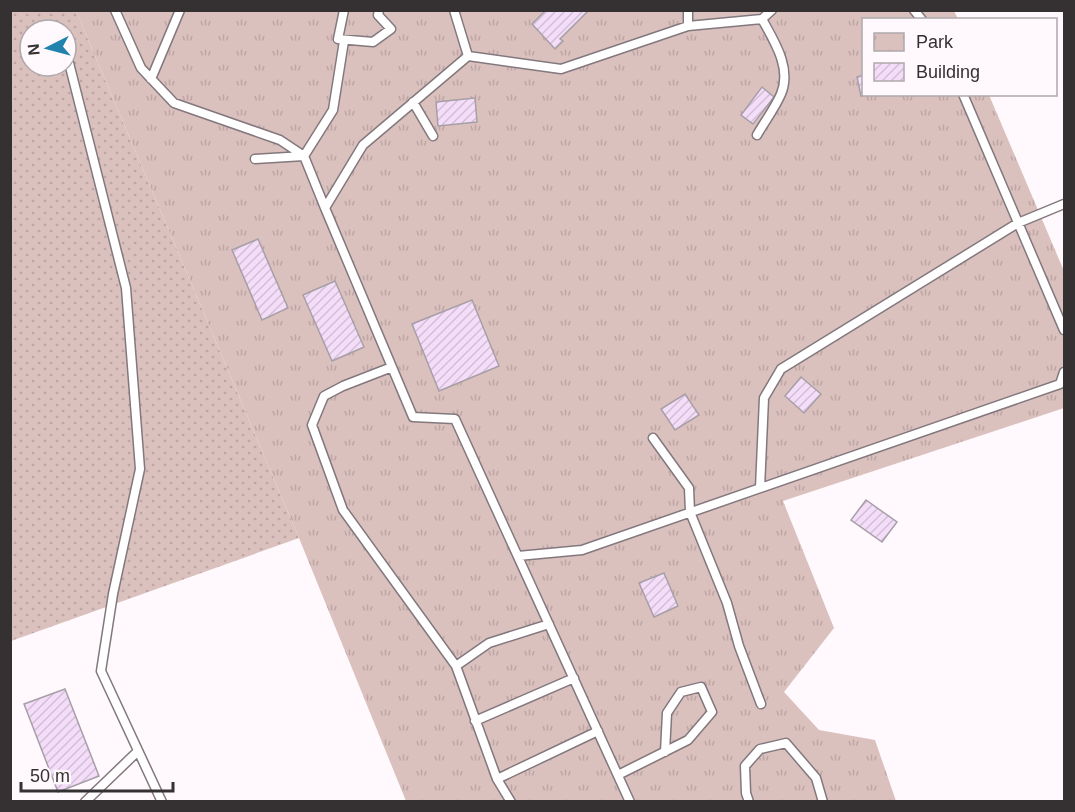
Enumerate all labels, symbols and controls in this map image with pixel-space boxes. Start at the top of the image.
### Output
north arrow [18,18,78,78]
legend [862,18,1057,96]
text: Park [916,32,954,52]
text: N [25,43,43,56]
text: Building [916,62,980,82]
scale bar [21,755,172,793]
text: 50 m [30,766,70,786]

